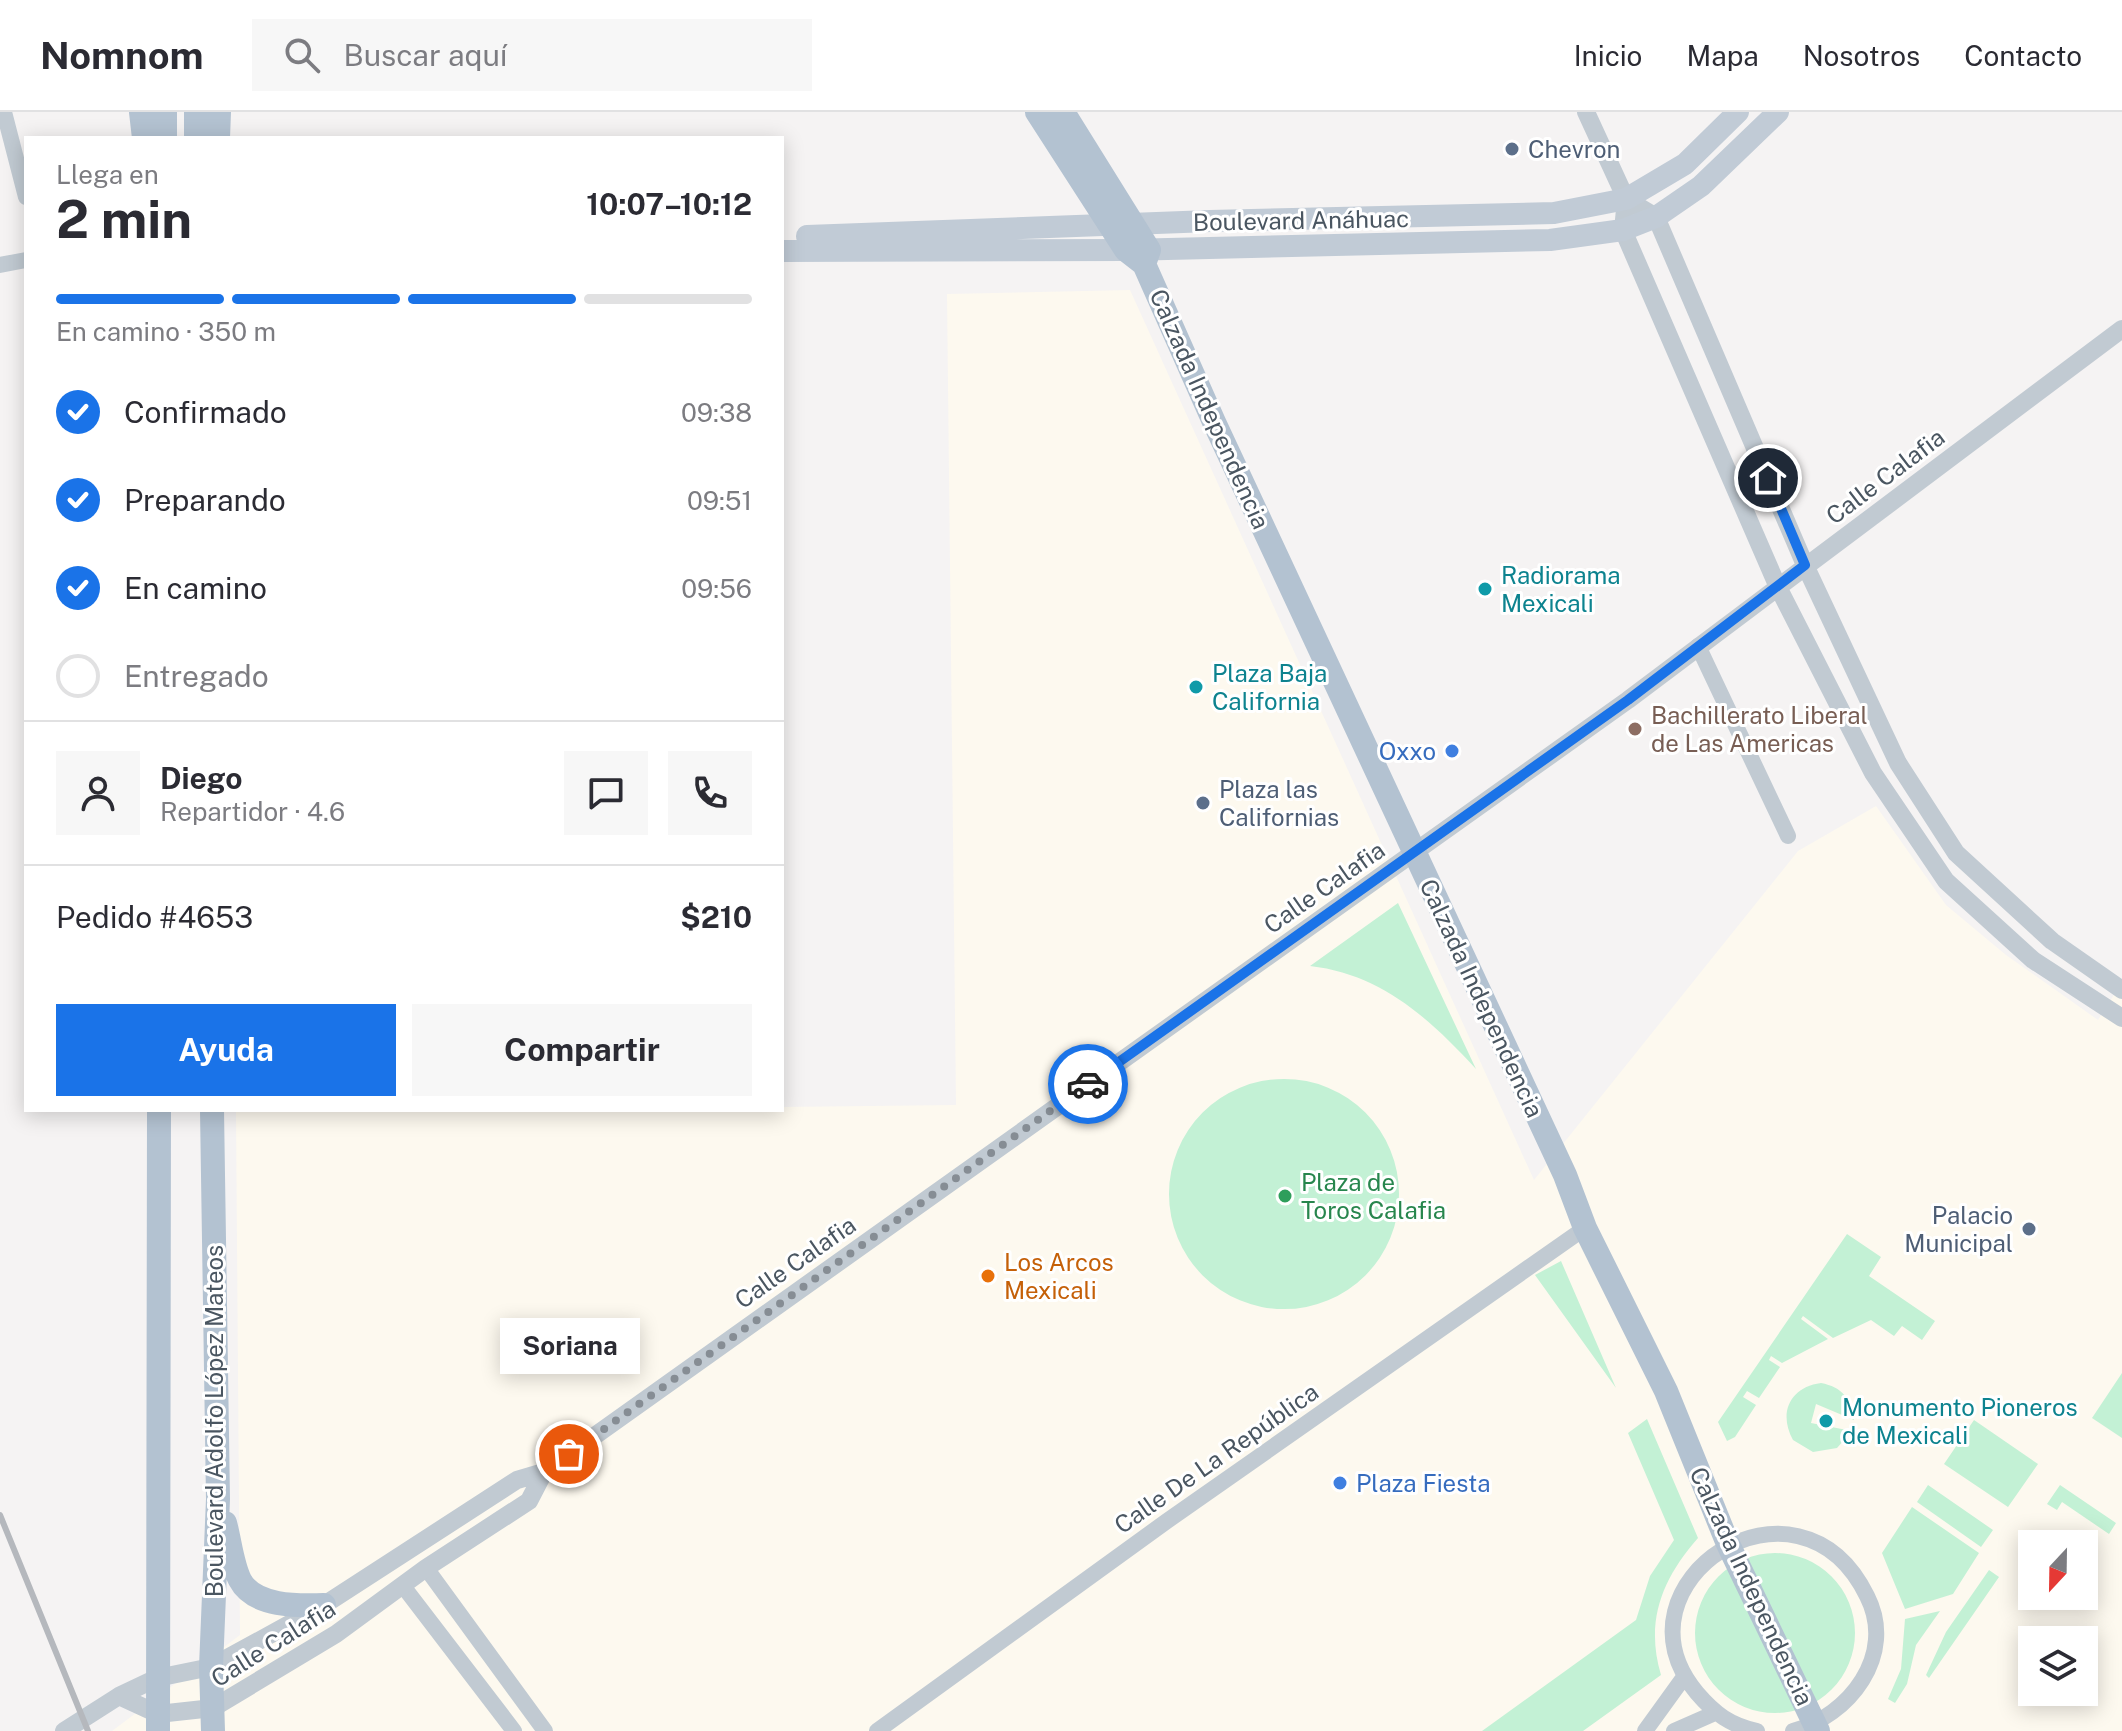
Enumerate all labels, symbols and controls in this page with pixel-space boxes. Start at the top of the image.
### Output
search box [252,19,812,91]
text: Nomnom [40,33,204,78]
icon: search [280,33,324,77]
text: Buscar aquí [344,37,507,73]
text: Inicio [1574,39,1642,72]
text: Mapa [1686,39,1759,72]
text: Nosotros [1803,39,1920,72]
text: Contacto [1964,39,2082,72]
place label: Chevron [1528,135,1620,163]
marker: Chevron [1503,140,1521,158]
text: Llega en [56,159,159,190]
text: 10:07–10:12 [586,186,752,222]
text: 2 min [56,189,192,250]
street label: Boulevard Anáhuac [1193,204,1409,236]
street label: Calzada Independencia [1144,285,1276,533]
text: En camino · 350 m [56,316,276,347]
icon: check [56,390,100,434]
text: Confirmado [124,394,287,430]
text: 09:38 [681,397,752,428]
street label: Calle Calafia [1820,422,1950,530]
pin [1734,444,1802,512]
icon: home [1746,456,1790,500]
icon: check [56,478,100,522]
text: Preparando [124,482,286,518]
text: 09:51 [687,485,752,516]
place label: Radiorama Mexicali [1501,561,1620,617]
icon: check [56,566,100,610]
text: En camino [124,570,267,606]
text: 09:56 [681,573,752,604]
marker: Radiorama Mexicali [1476,580,1494,598]
text: Entregado [124,658,269,694]
place label: Plaza Baja California [1212,659,1327,715]
marker: Plaza Baja California [1187,678,1205,696]
place label: Bachillerato Liberal de Las Americas [1651,701,1868,757]
marker: Bachillerato Liberal de Las Americas [1626,720,1644,738]
place label: Oxxo [1379,737,1436,765]
marker: Oxxo [1443,742,1461,760]
button: person [56,751,140,835]
button: chat [564,751,648,835]
button: phone [668,751,752,835]
text: Diego [160,760,242,796]
place label: Plaza las Californias [1219,775,1339,831]
marker: Plaza las Californias [1194,794,1212,812]
text: Repartidor · 4.6 [160,796,345,827]
street label: Calle Calafia [1258,835,1390,939]
street label: Calzada Independencia [1414,874,1550,1122]
text: Pedido #4653 [56,899,253,935]
text: $210 [680,899,752,935]
button: Ayuda [56,1004,396,1096]
button: Compartir [412,1004,752,1096]
courier [1048,1044,1128,1124]
icon: car [1066,1062,1110,1106]
place label: Plaza de Toros Calafia [1301,1168,1446,1224]
marker: Plaza de Toros Calafia [1276,1187,1294,1205]
place label: Palacio Municipal [1904,1201,2013,1257]
street label: Calle Calafia [729,1210,861,1314]
marker: Palacio Municipal [2020,1220,2038,1238]
street label: Boulevard Adolfo López Mateos [200,1245,228,1597]
place label: Los Arcos Mexicali [1004,1248,1114,1304]
marker: Los Arcos Mexicali [979,1267,997,1285]
callout: Soriana [499,1318,639,1374]
text: Soriana [522,1330,618,1361]
street label: Calle De La República [1109,1377,1323,1539]
place label: Monumento Pioneros de Mexicali [1842,1393,2078,1449]
marker: Monumento Pioneros de Mexicali [1817,1412,1835,1430]
pin [535,1420,603,1488]
icon: bag [547,1432,591,1476]
street label: Calzada Independencia [1684,1462,1820,1710]
place label: Plaza Fiesta [1356,1469,1491,1497]
marker: Plaza Fiesta [1331,1474,1349,1492]
north arrow [2018,1530,2098,1610]
map controls [2018,1530,2098,1706]
street label: Calle Calafia [206,1594,340,1692]
button: layers [2018,1626,2098,1706]

